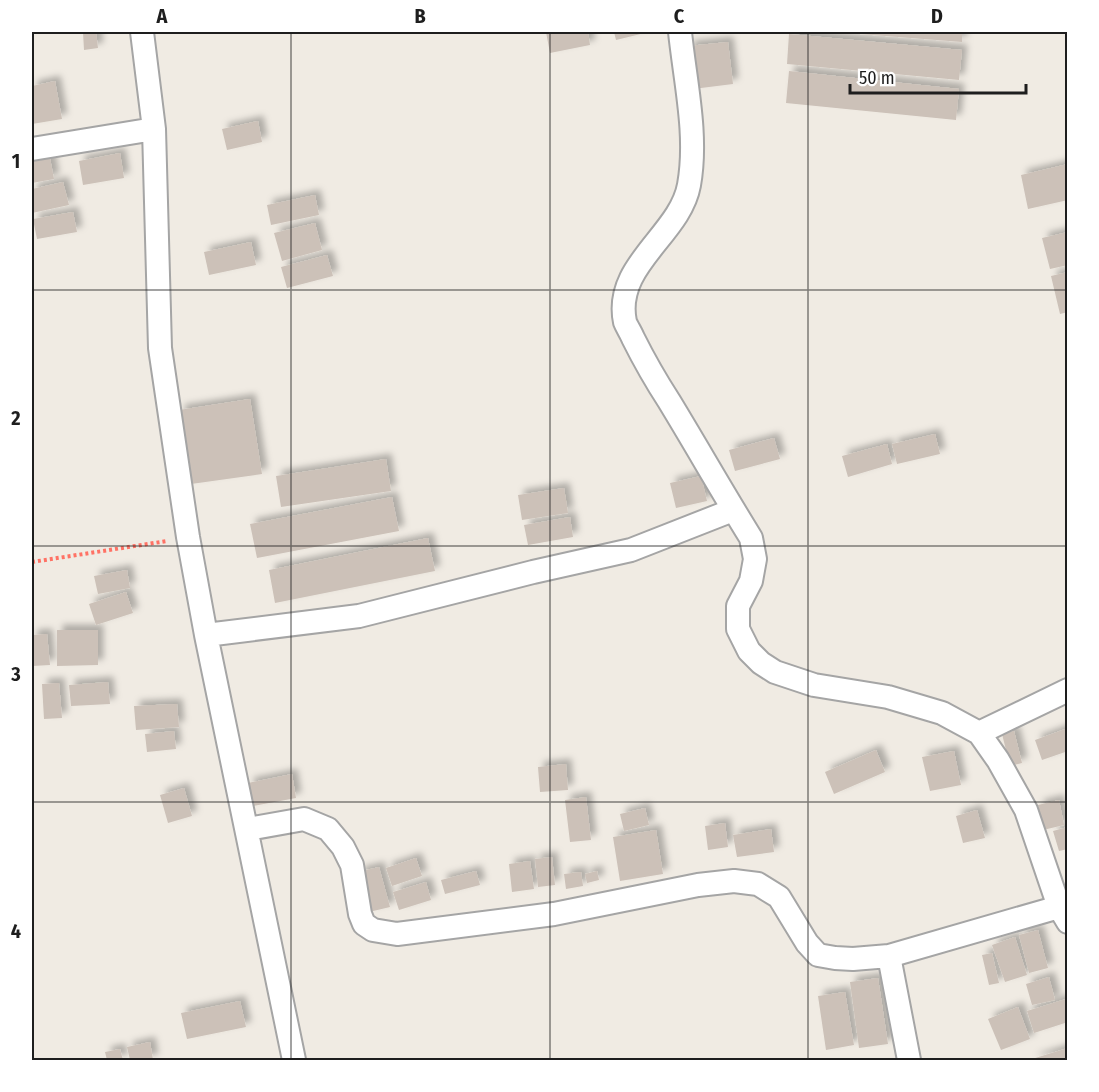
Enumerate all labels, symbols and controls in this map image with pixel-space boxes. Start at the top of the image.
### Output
text: A [156,4,169,28]
text: B [414,4,426,28]
text: C [674,4,685,28]
text: D [931,4,943,28]
scale bar [850,57,1026,95]
text: 50 m [859,67,895,89]
text: 1 [12,149,20,173]
text: 2 [10,406,21,430]
text: 3 [10,662,21,686]
text: 4 [11,919,21,943]

